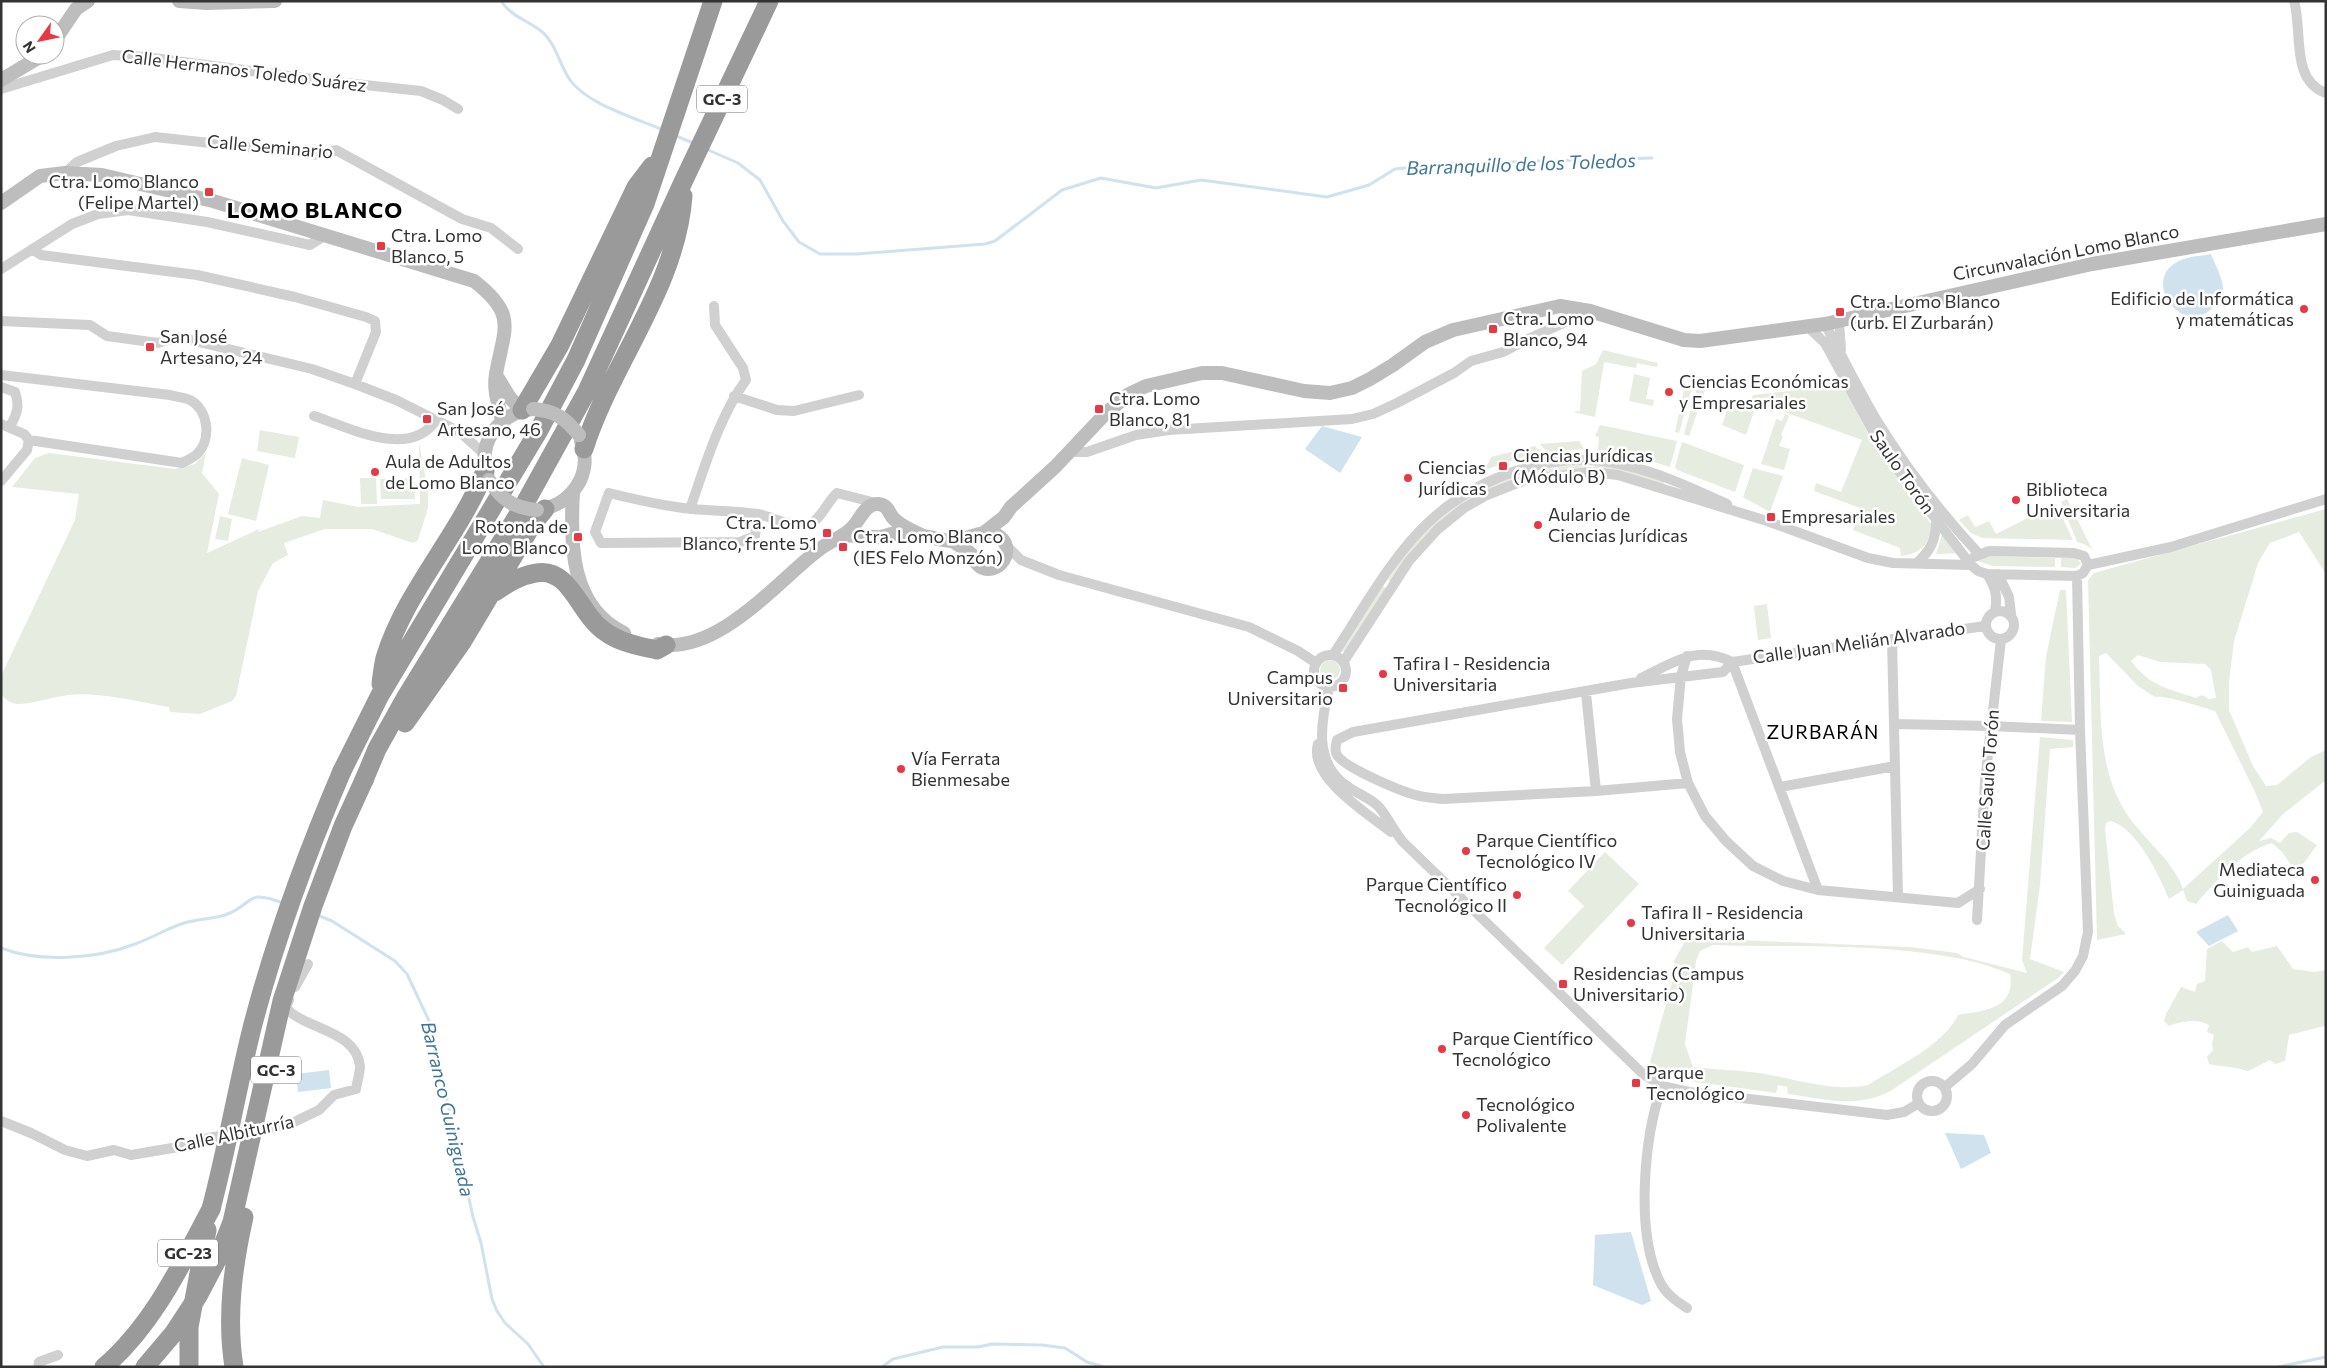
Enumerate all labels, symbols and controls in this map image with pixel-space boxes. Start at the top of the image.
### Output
north arrow [15,15,65,65]
text: N [19,38,39,56]
street label: Calle Hermanos Toledo Suárez [120,44,368,96]
road number: GC-3 [697,86,747,112]
street label: Calle Seminario [206,130,334,162]
water label: Barranquillo de los Toledos [1406,148,1637,179]
place label: Ctra. Lomo Blanco (Felipe Martel) [49,170,199,213]
marker: Ctra. Lomo Blanco (Felipe Martel) [203,186,215,198]
district label: LOMO BLANCO [227,196,403,223]
street label: Circunvalación Lomo Blanco [1951,219,2181,285]
place label: Ctra. Lomo Blanco, 5 [391,224,482,267]
marker: Ctra. Lomo Blanco, 5 [375,240,387,252]
place label: Edificio de Informática y matemáticas [2110,287,2294,330]
place label: Ctra. Lomo Blanco (urb. El Zurbarán) [1850,290,2000,333]
marker: Edificio de Informática y matemáticas [2298,303,2310,315]
marker: Ctra. Lomo Blanco (urb. El Zurbarán) [1834,306,1846,318]
place label: Ctra. Lomo Blanco, 94 [1503,307,1594,350]
marker: Ctra. Lomo Blanco, 94 [1487,323,1499,335]
place label: San José Artesano, 24 [160,325,263,368]
marker: San José Artesano, 24 [144,341,156,353]
place label: Ciencias Económicas y Empresariales [1679,370,1849,413]
marker: Ciencias Económicas y Empresariales [1663,386,1675,398]
place label: Ctra. Lomo Blanco, 81 [1109,387,1200,430]
place label: San José Artesano, 46 [437,397,541,440]
marker: Ctra. Lomo Blanco, 81 [1093,403,1105,415]
marker: San José Artesano, 46 [421,413,433,425]
street label: Saulo Torón [1866,425,1940,518]
place label: Ciencias Jurídicas (Módulo B) [1513,444,1653,487]
place label: Aula de Adultos de Lomo Blanco [385,450,515,493]
place label: Ciencias Jurídicas [1418,456,1487,499]
marker: Ciencias Jurídicas (Módulo B) [1497,460,1509,472]
marker: Aula de Adultos de Lomo Blanco [369,466,381,478]
marker: Ciencias Jurídicas [1402,472,1414,484]
place label: Biblioteca Universitaria [2026,478,2130,521]
marker: Biblioteca Universitaria [2010,494,2022,506]
place label: Aulario de Ciencias Jurídicas [1548,503,1688,546]
place label: Empresariales [1781,505,1896,527]
place label: Ctra. Lomo Blanco, frente 51 [682,511,817,554]
marker: Empresariales [1765,511,1777,523]
place label: Rotonda de Lomo Blanco [461,515,568,558]
marker: Aulario de Ciencias Jurídicas [1532,519,1544,531]
place label: Ctra. Lomo Blanco (IES Felo Monzón) [853,525,1003,568]
marker: Ctra. Lomo Blanco, frente 51 [821,527,833,539]
marker: Rotonda de Lomo Blanco [572,531,584,543]
marker: Ctra. Lomo Blanco (IES Felo Monzón) [837,541,849,553]
street label: Calle Juan Melián Alvarado [1751,616,1967,668]
place label: Tafira I - Residencia Universitaria [1393,652,1550,695]
place label: Campus Universitario [1227,666,1333,709]
marker: Tafira I - Residencia Universitaria [1377,668,1389,680]
marker: Campus Universitario [1337,682,1349,694]
street label: Calle Saulo Torón [1971,709,2003,851]
district label: ZURBARÁN [1767,720,1879,743]
place label: Vía Ferrata Bienmesabe [911,747,1010,790]
marker: Vía Ferrata Bienmesabe [895,763,907,775]
place label: Parque Científico Tecnológico IV [1476,829,1617,872]
marker: Parque Científico Tecnológico IV [1460,845,1472,857]
place label: Mediateca Guiniguada [2213,858,2305,901]
place label: Parque Científico Tecnológico II [1366,873,1507,916]
marker: Mediateca Guiniguada [2309,874,2321,886]
marker: Parque Científico Tecnológico II [1511,889,1523,901]
place label: Tafira II - Residencia Universitaria [1641,901,1804,944]
marker: Tafira II - Residencia Universitaria [1625,917,1637,929]
place label: Residencias (Campus Universitario) [1573,962,1744,1005]
marker: Residencias (Campus Universitario) [1557,978,1569,990]
water label: Barranco Guiniguada [417,1019,480,1199]
place label: Parque Científico Tecnológico [1452,1027,1593,1070]
marker: Parque Científico Tecnológico [1436,1043,1448,1055]
road number: GC-3 [251,1056,301,1084]
place label: Parque Tecnológico [1646,1061,1745,1104]
marker: Parque Tecnológico [1630,1077,1642,1089]
place label: Tecnológico Polivalente [1476,1093,1575,1136]
marker: Tecnológico Polivalente [1460,1109,1472,1121]
street label: Calle Albiturría [172,1110,296,1156]
road number: GC-23 [158,1240,218,1266]

